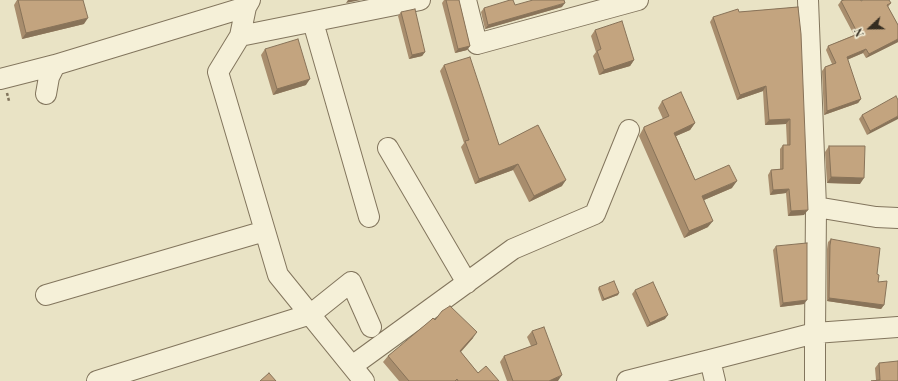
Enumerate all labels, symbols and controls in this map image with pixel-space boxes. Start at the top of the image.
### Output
north arrow [850,8,890,48]
text: N [850,26,867,39]

